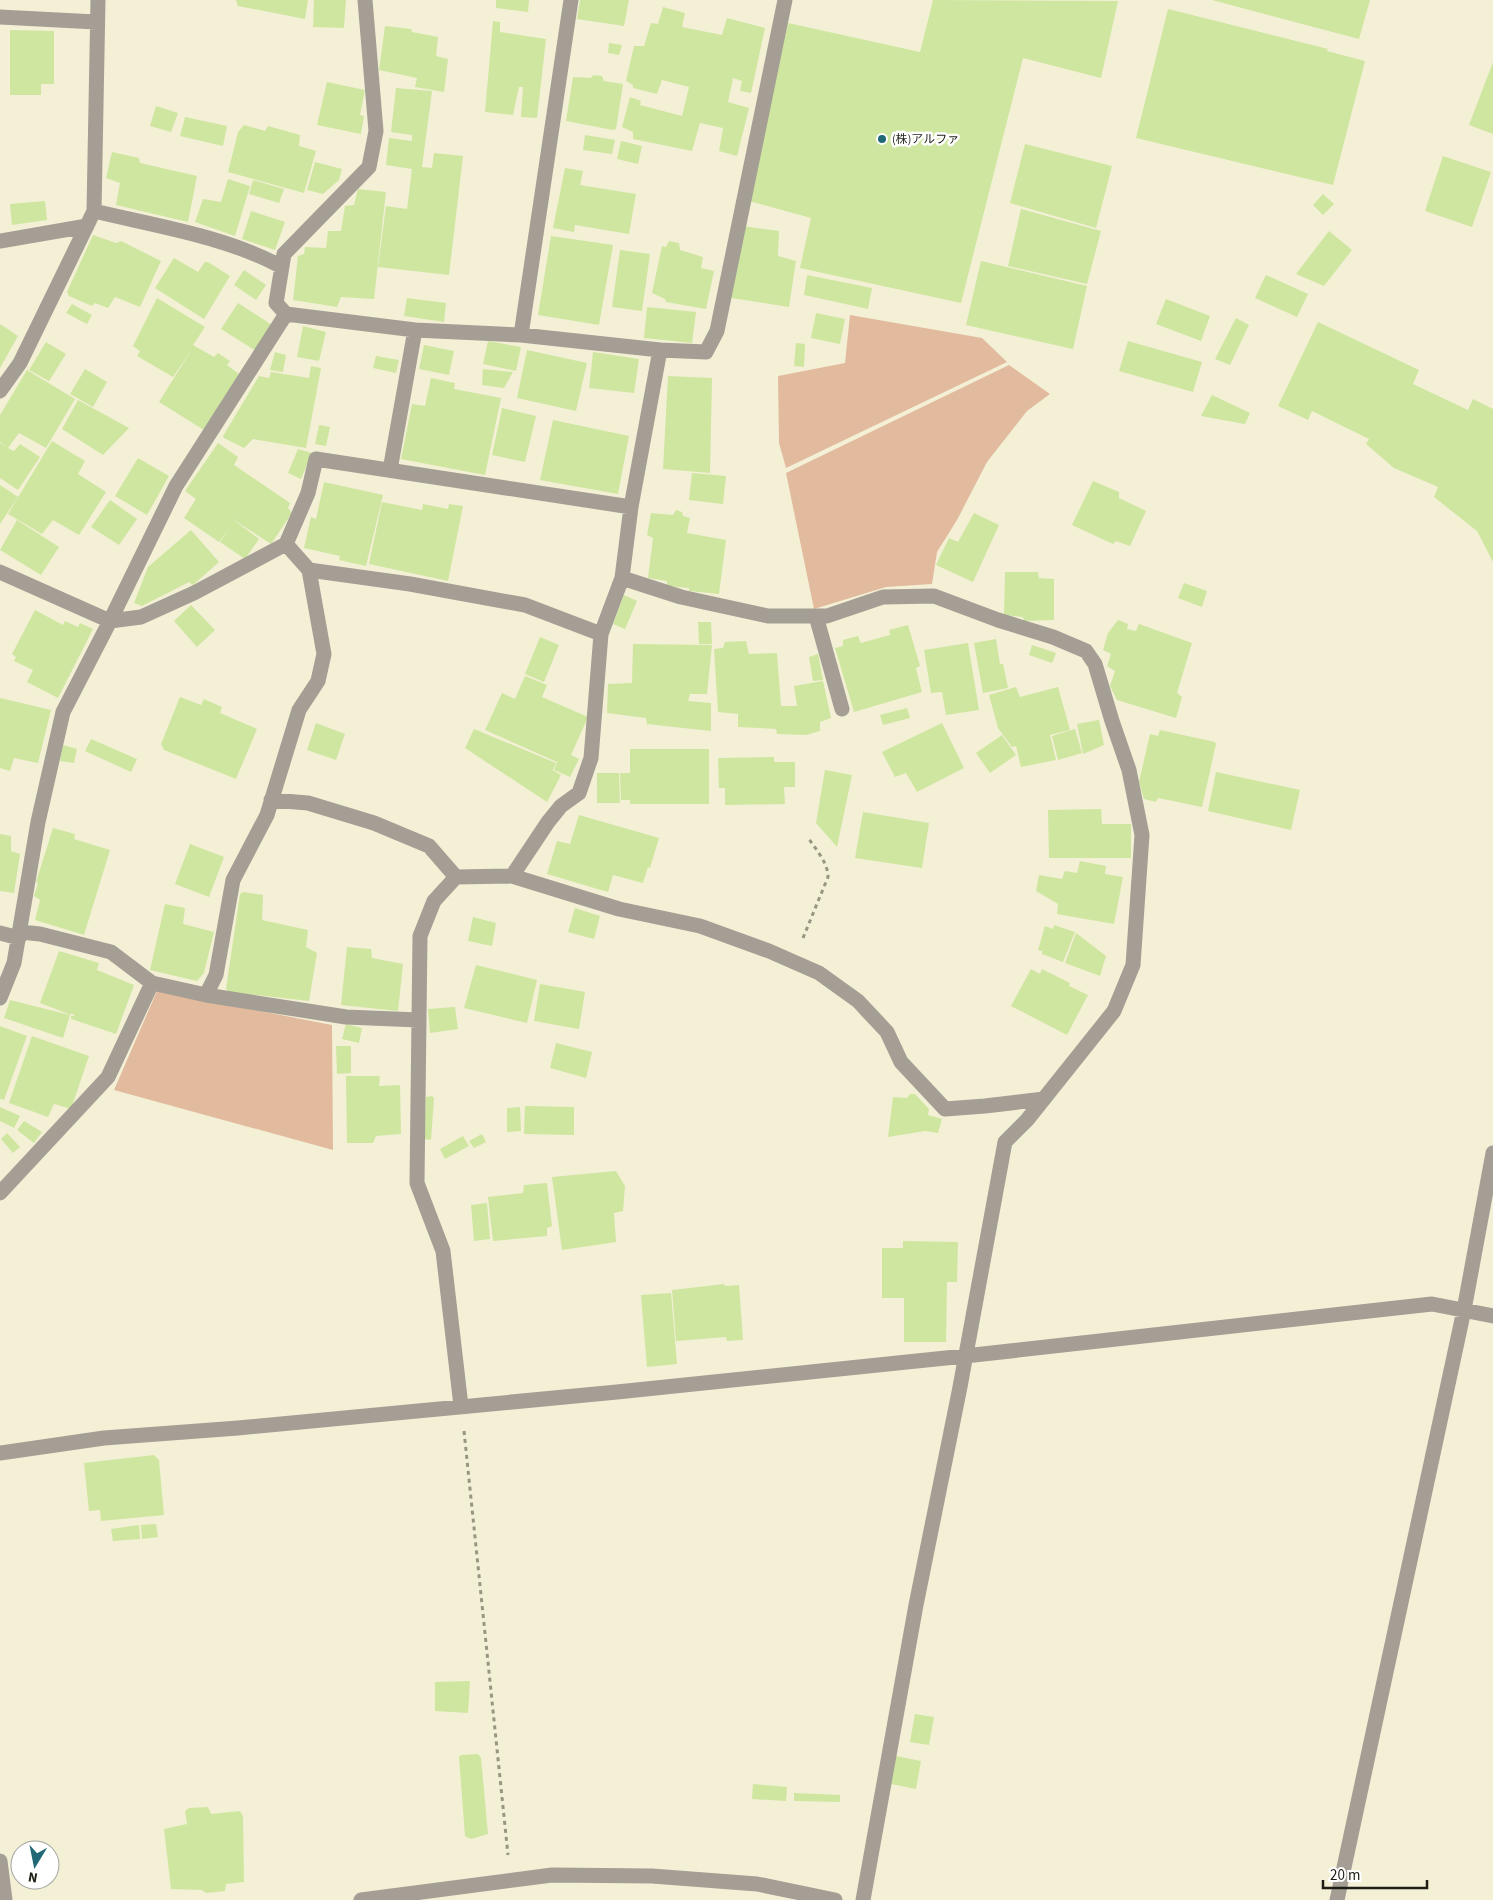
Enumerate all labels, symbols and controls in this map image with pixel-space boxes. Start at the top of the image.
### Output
place label: (株)アルファ [892,131,959,148]
marker: (株)アルファ [876,133,888,145]
north arrow [10,1840,60,1890]
scale bar [1323,1858,1427,1890]
text: 20 m [1330,1865,1360,1886]
text: N [27,1866,39,1887]

